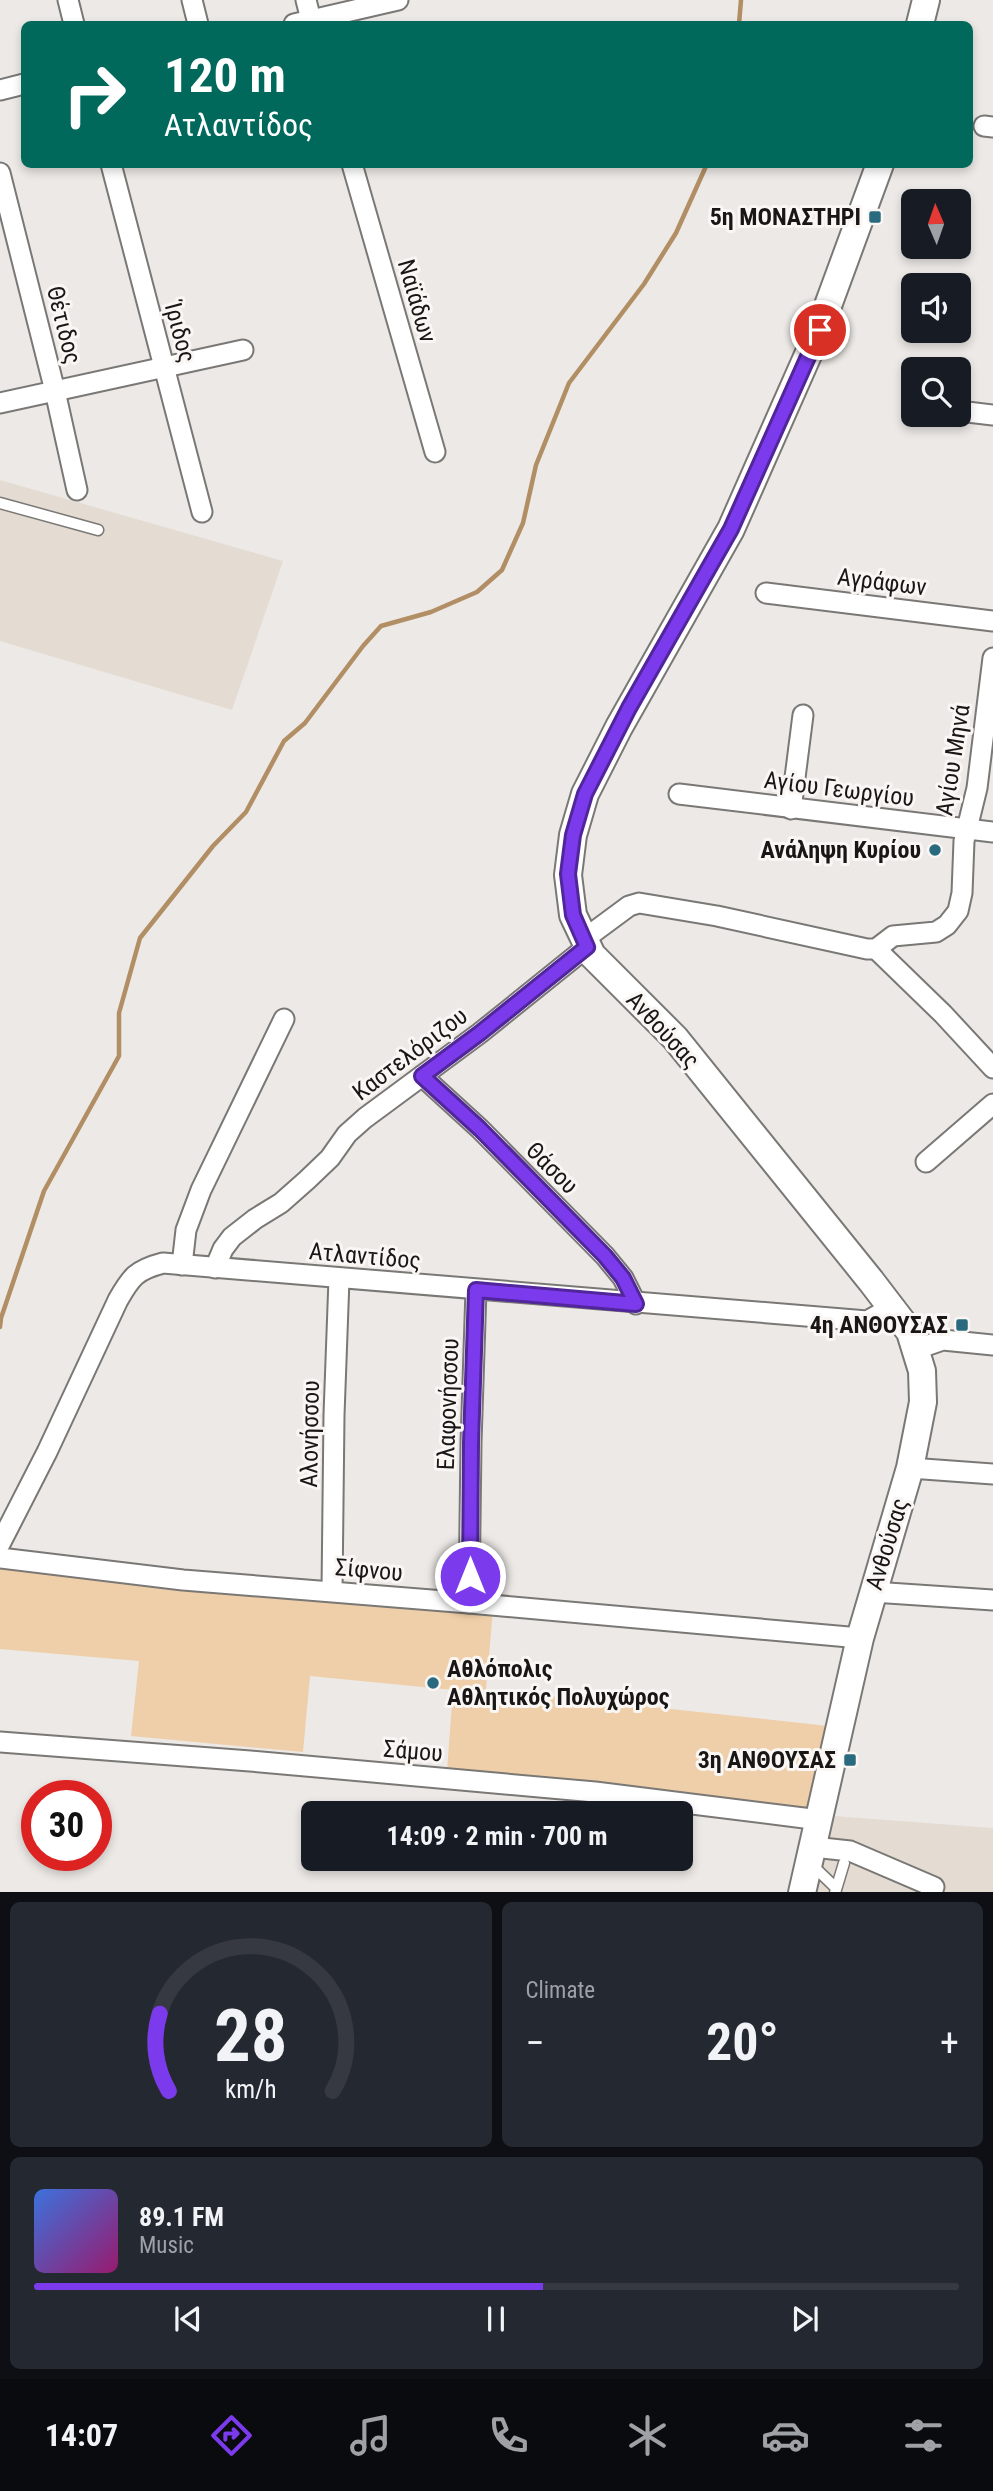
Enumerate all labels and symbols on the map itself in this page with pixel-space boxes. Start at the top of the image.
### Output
north arrow [901,189,971,259]
place label: 5η ΜΟΝΑΣΤΗΡΙ [710,203,861,231]
marker: 5η ΜΟΝΑΣΤΗΡΙ [867,209,883,225]
street label: Ναϊάδων [392,256,442,346]
street label: Θέτιδος [41,283,87,367]
street label: Ίριδος [158,298,202,365]
pin [790,300,850,360]
street label: Αγράφων [836,563,928,601]
street label: Αγίου Μηνά [930,702,976,818]
street label: Αγίου Γεωργίου [762,766,916,812]
place label: Ανάληψη Κυρίου [761,836,921,864]
marker: Ανάληψη Κυρίου [927,842,943,858]
street label: Ανθούσας [621,986,705,1074]
street label: Καστελόριζου [347,1002,473,1106]
street label: Θάσου [520,1136,584,1200]
street label: Ατλαντίδος [308,1237,422,1275]
place label: 4η ΑΝΘΟΥΣΑΣ [810,1311,948,1339]
marker: 4η ΑΝΘΟΥΣΑΣ [954,1317,970,1333]
street label: Ελαφονήσσου [432,1338,464,1470]
street label: Αλονήσσου [295,1380,325,1488]
street label: Ανθούσας [860,1495,914,1593]
position arrow [433,1539,507,1613]
street label: Σίφνου [334,1553,404,1587]
place label: Αθλόπολις Αθλητικός Πολυχώρος [447,1655,670,1711]
marker: Αθλόπολις Αθλητικός Πολυχώρος [425,1675,441,1691]
street label: Σάμου [382,1734,444,1768]
place label: 3η ΑΝΘΟΥΣΑΣ [698,1746,836,1774]
marker: 3η ΑΝΘΟΥΣΑΣ [842,1752,858,1768]
speed limit sign: 30 [21,1780,112,1871]

